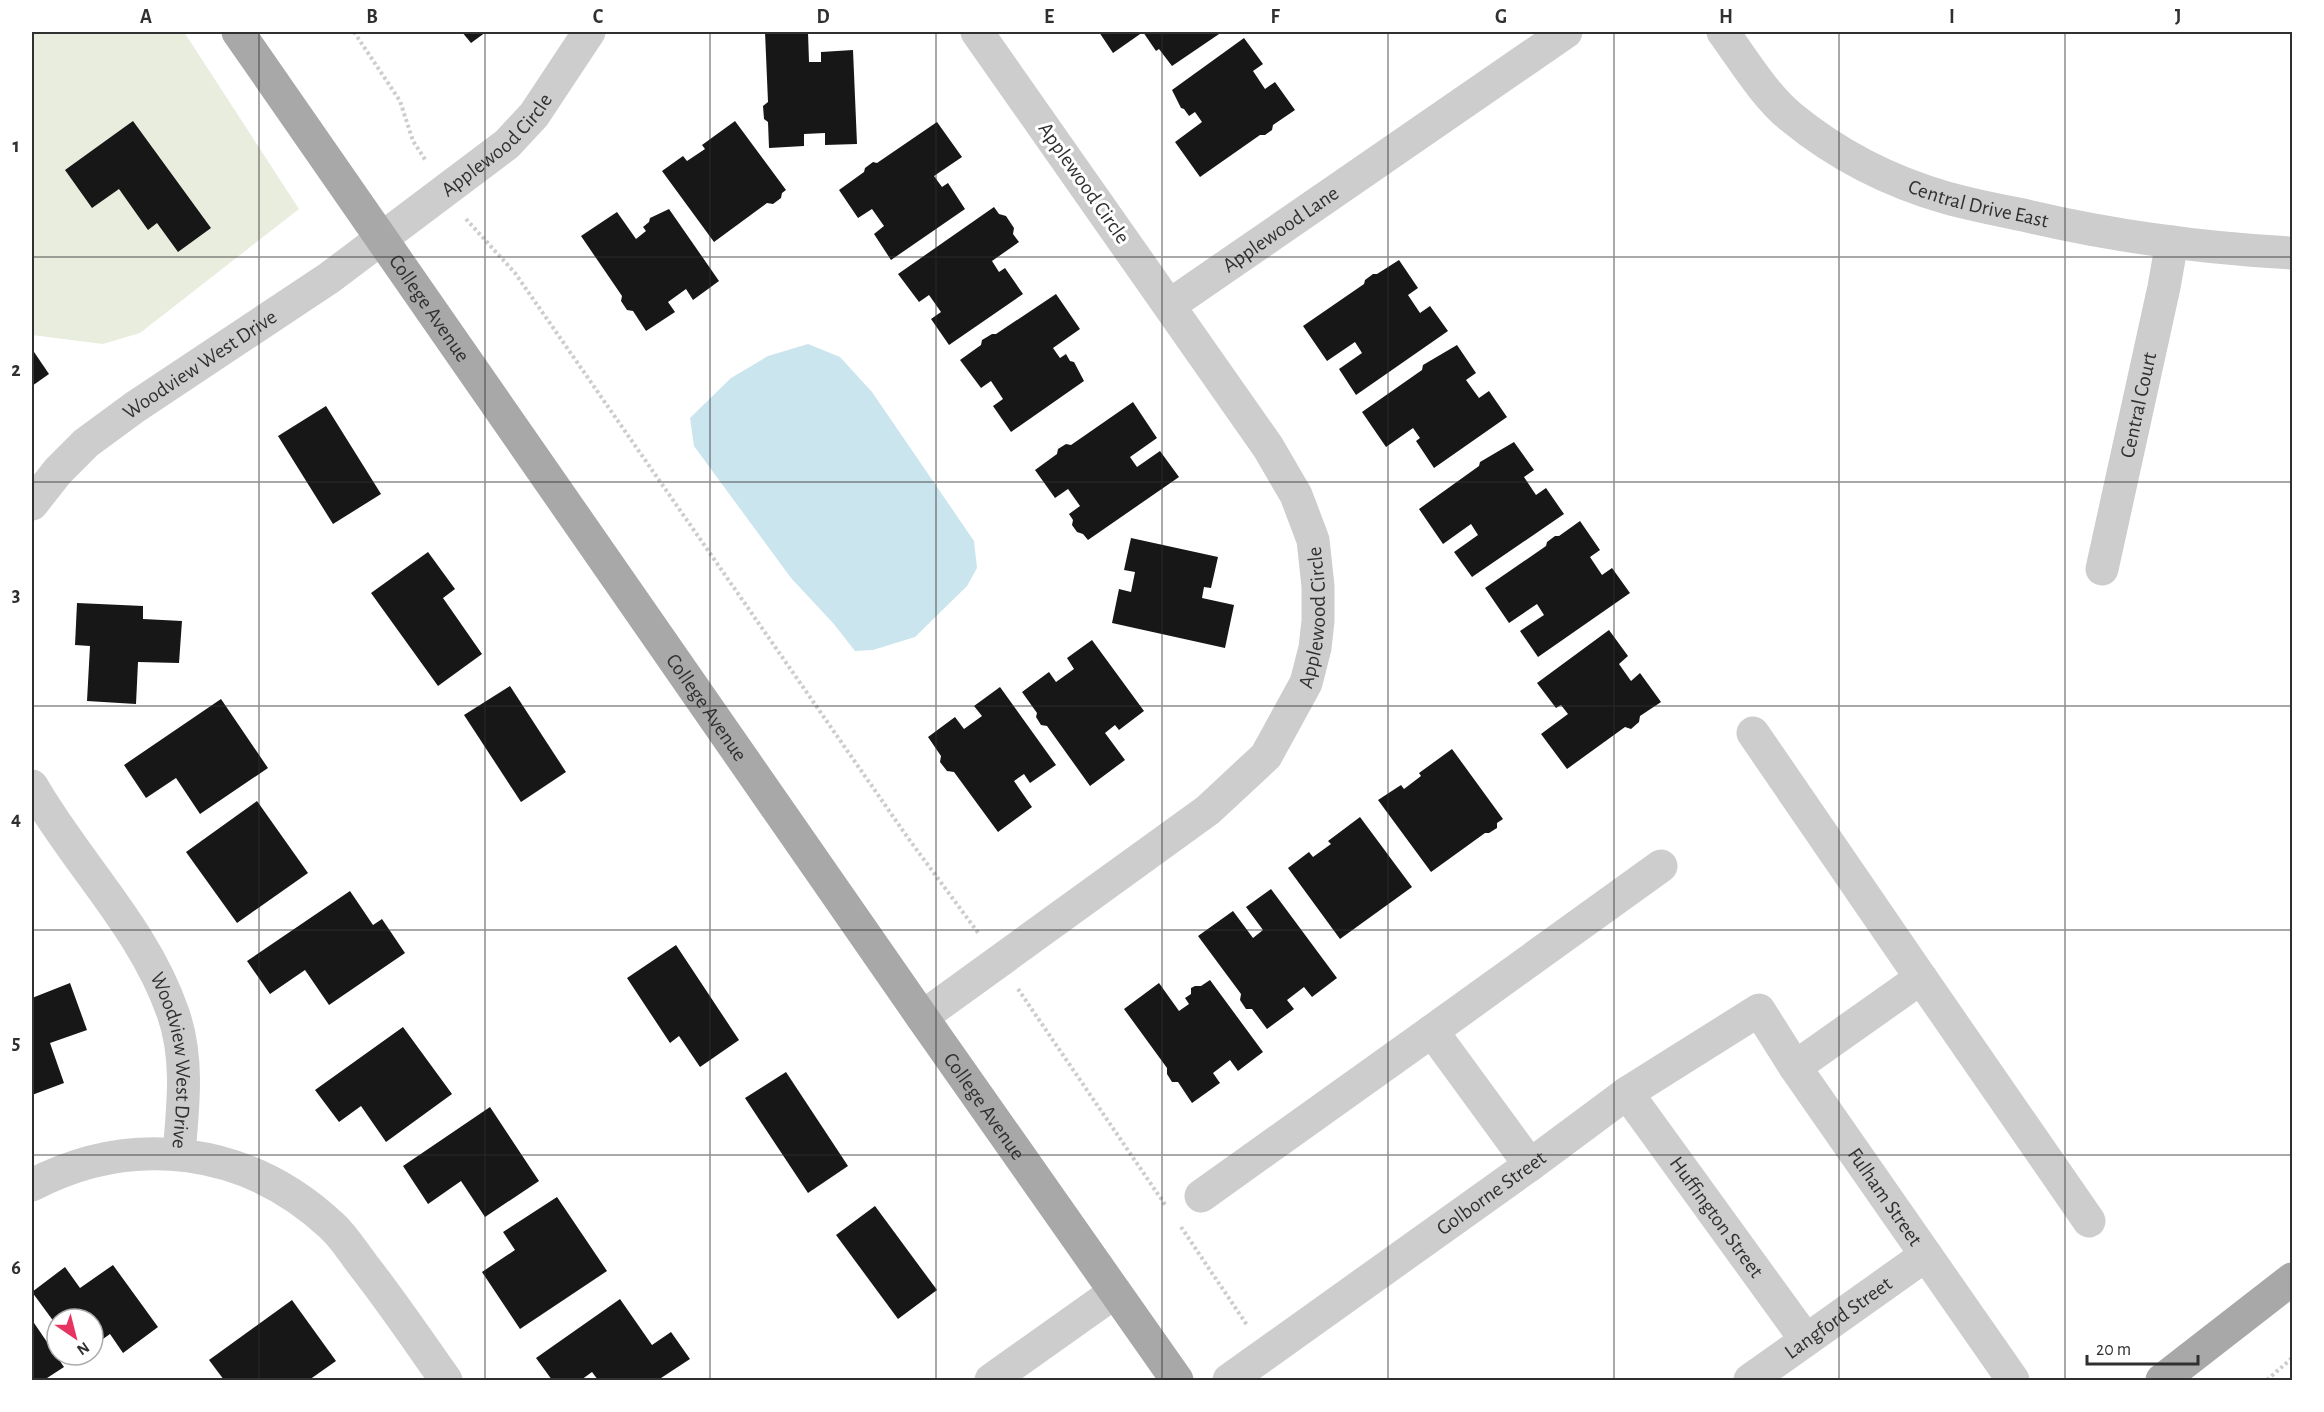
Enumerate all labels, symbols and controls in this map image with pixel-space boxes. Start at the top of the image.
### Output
text: A [140,7,152,27]
text: B [366,7,378,27]
text: C [593,7,604,27]
text: D [816,7,830,27]
text: E [1044,7,1054,27]
text: F [1270,7,1280,27]
text: G [1495,7,1507,27]
text: H [1719,7,1733,27]
text: I [1949,7,1955,27]
text: J [2175,7,2181,27]
street label: Applewood Circle [437,90,556,200]
street label: Applewood Circle [1035,119,1133,247]
text: 1 [12,136,20,156]
street label: Central Drive East [1905,175,2051,231]
street label: Applewood Lane [1219,182,1342,276]
street label: College Avenue [385,251,474,365]
street label: Woodview West Drive [119,306,280,423]
street label: Central Court [2116,350,2160,460]
text: 2 [11,360,21,380]
street label: Applewood Circle [1295,546,1329,690]
text: 3 [12,585,20,605]
street label: College Avenue [662,650,751,765]
text: 4 [11,809,21,829]
street label: Woodview West Drive [147,969,194,1150]
text: 5 [12,1033,20,1053]
street label: College Avenue [940,1049,1029,1163]
street label: Fulham Street [1844,1144,1927,1250]
street label: Golborne Street [1432,1147,1550,1239]
street label: Huffington Street [1666,1152,1768,1282]
text: 6 [11,1258,21,1278]
street label: Langford Street [1781,1272,1896,1363]
north arrow [45,1307,105,1367]
scale bar [2087,1328,2198,1366]
text: N [74,1339,92,1358]
text: 20 m [2096,1341,2131,1359]

